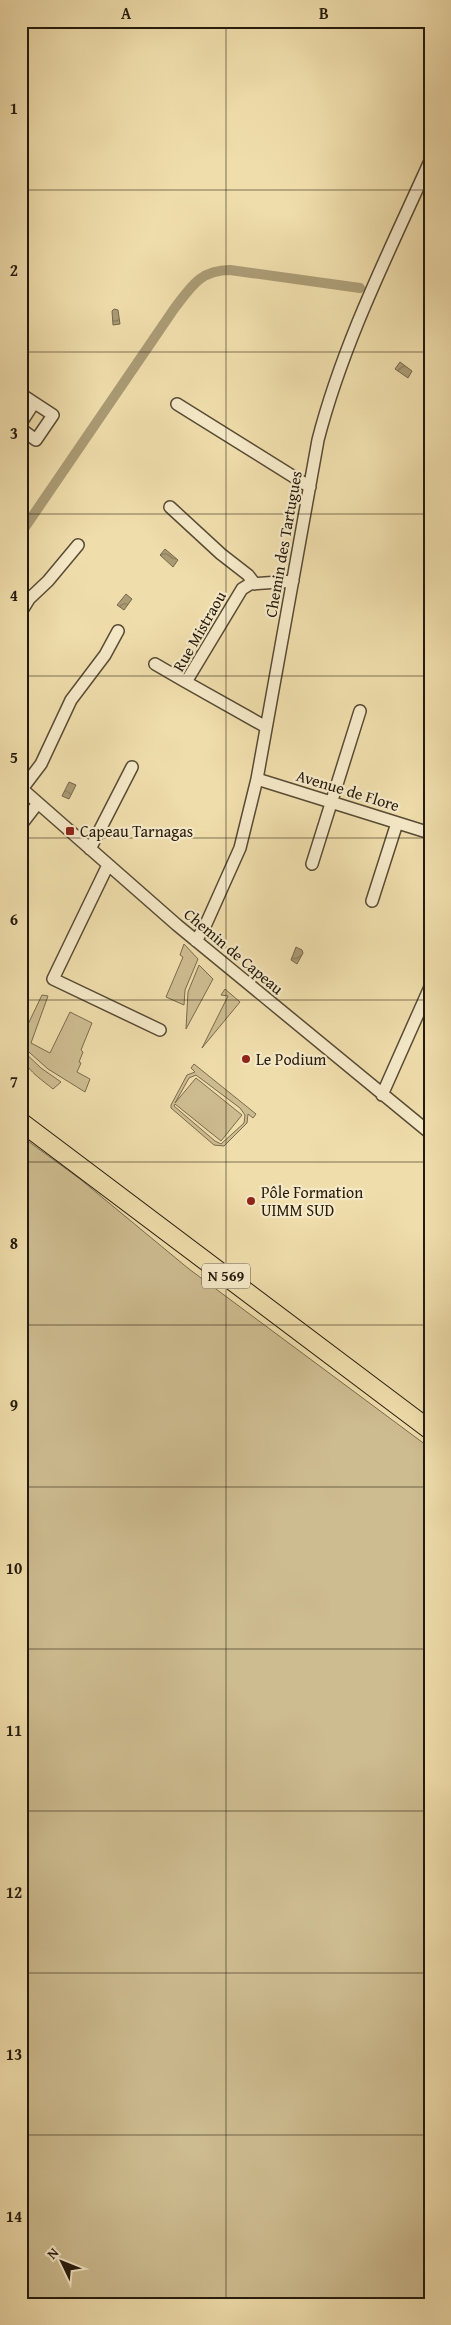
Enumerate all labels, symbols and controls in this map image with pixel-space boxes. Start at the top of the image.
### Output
text: A [121,1,132,25]
text: B [319,1,329,25]
text: 1 [10,96,18,120]
text: 2 [10,258,18,282]
text: 3 [10,421,18,445]
street label: Chemin des Tartugues [258,469,308,619]
text: 4 [10,583,18,607]
street label: Rue Mistraou [166,586,232,676]
text: 5 [10,745,18,769]
street label: Avenue de Flore [294,763,402,817]
place label: Capeau Tarnagas [80,819,193,843]
marker: Capeau Tarnagas [64,825,76,837]
street label: Chemin de Capeau [179,902,289,1000]
text: 6 [10,907,18,931]
place label: Le Podium [256,1047,326,1071]
marker: Le Podium [240,1053,252,1065]
text: 7 [10,1069,18,1093]
place label: Pôle Formation UIMM SUD [261,1180,363,1222]
marker: Pôle Formation UIMM SUD [245,1195,257,1207]
text: 8 [10,1231,18,1255]
road number: N 569 [202,1264,250,1288]
text: 9 [10,1393,18,1417]
text: 10 [6,1556,22,1580]
text: 11 [6,1718,22,1742]
text: 12 [6,1880,22,1904]
text: 13 [6,2042,22,2066]
text: 14 [6,2204,22,2228]
north arrow [38,2238,88,2288]
text: N [42,2242,63,2263]

